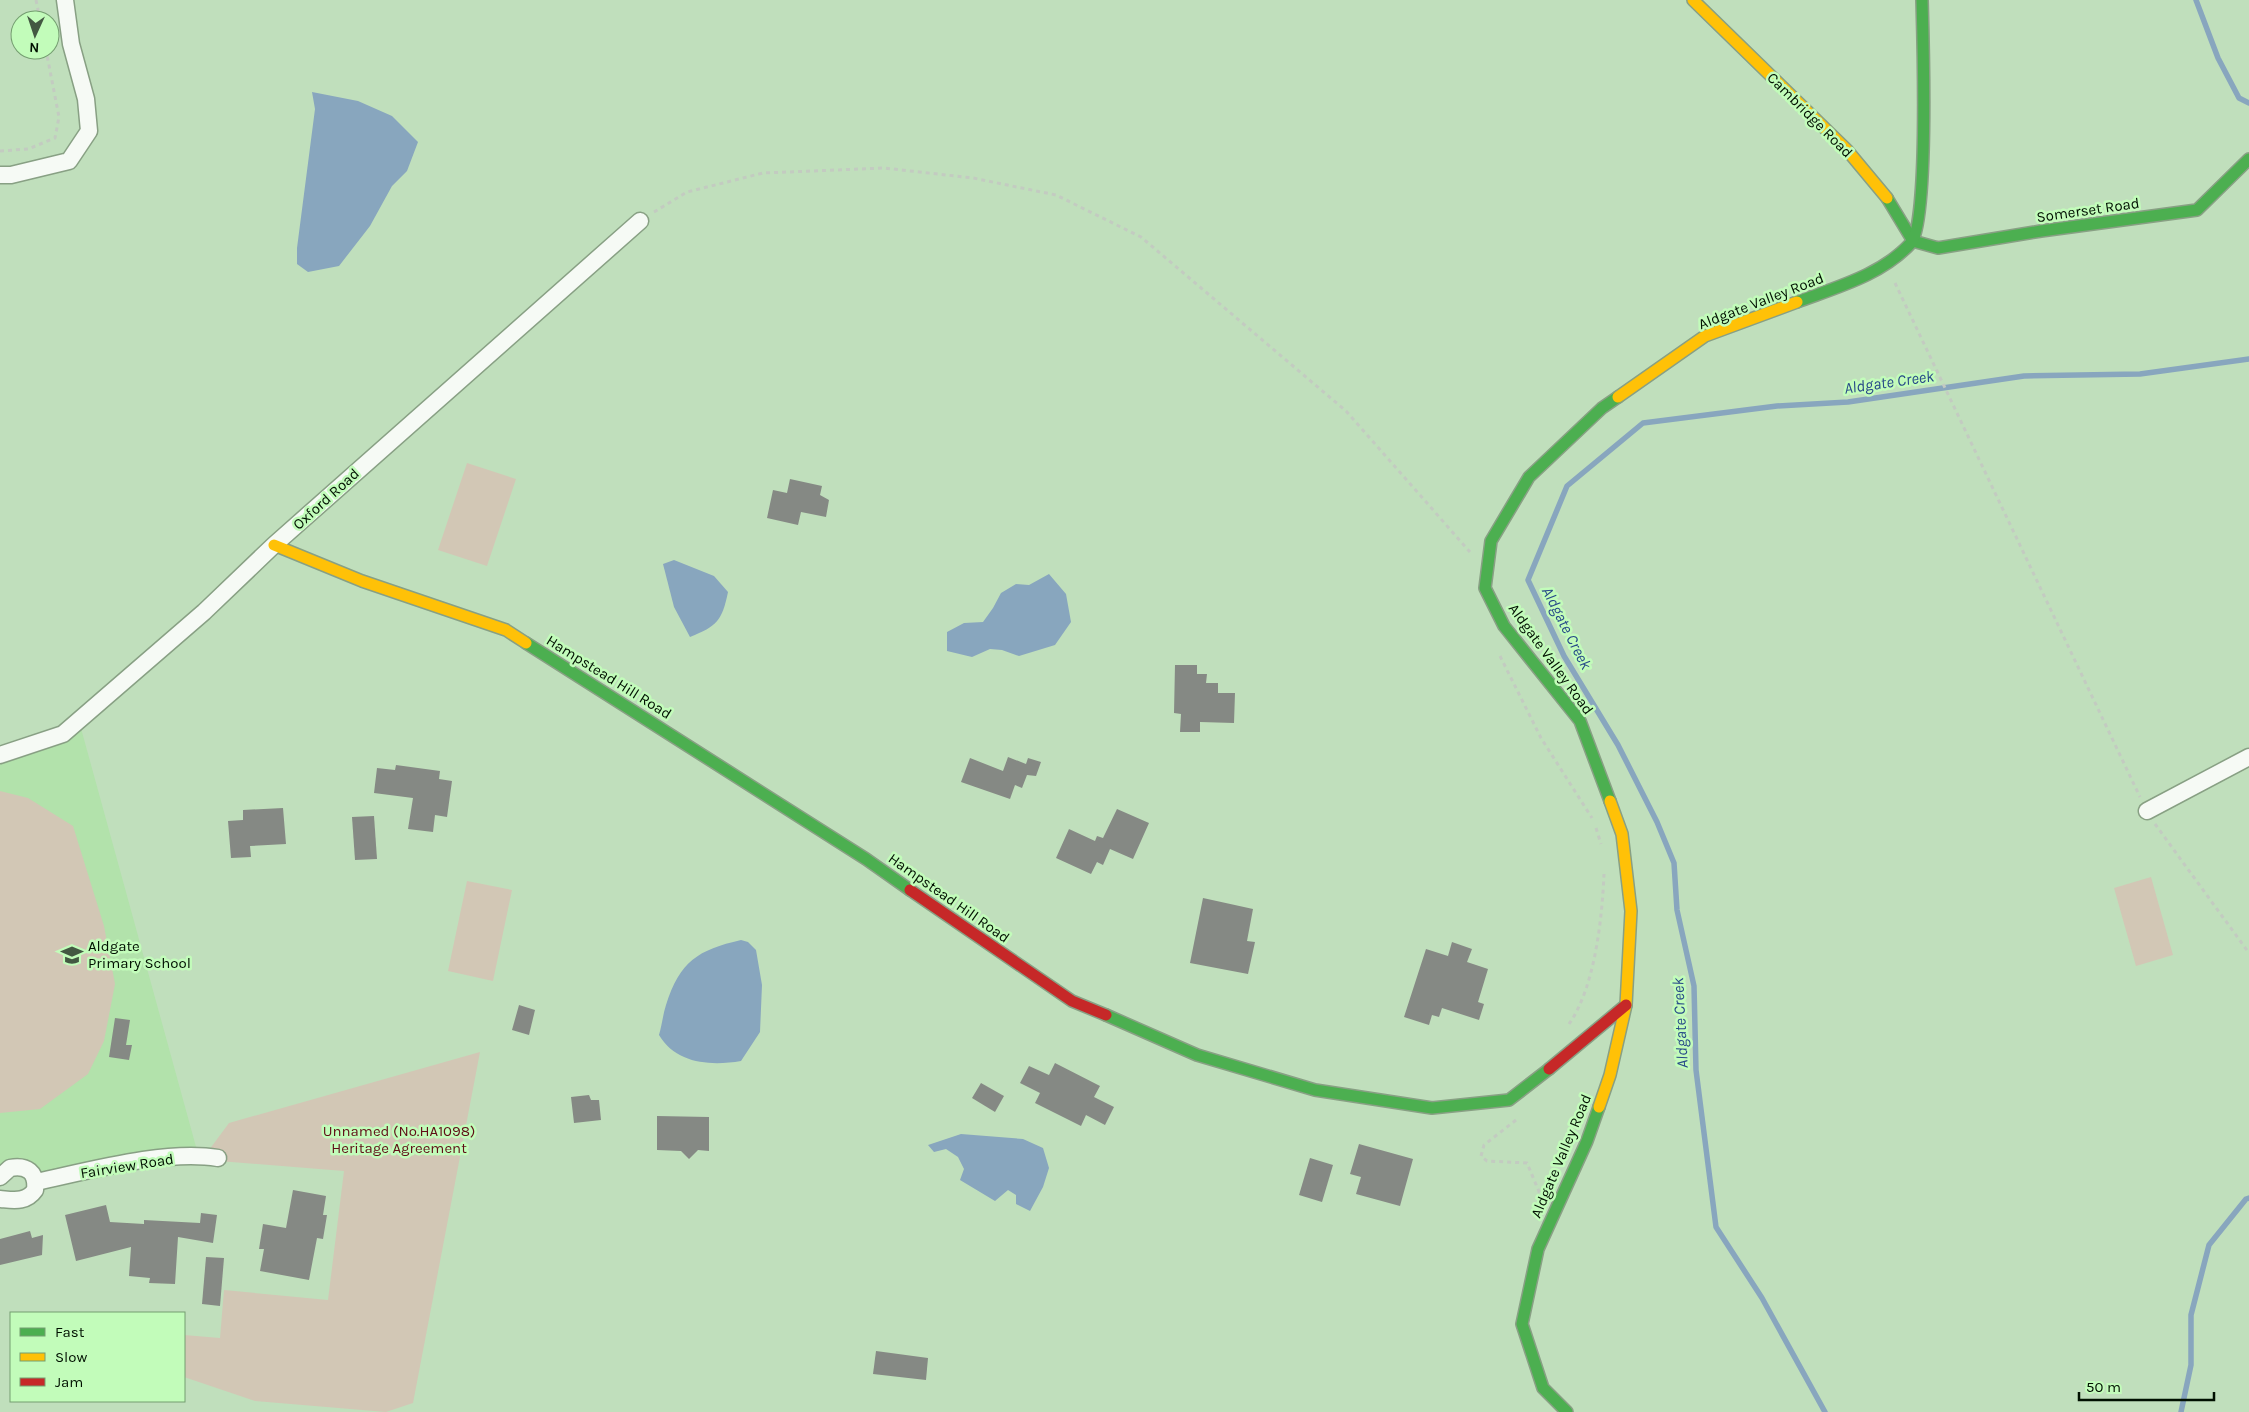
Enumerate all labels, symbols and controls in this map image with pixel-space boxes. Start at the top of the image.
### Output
north arrow [10,10,60,60]
text: N [29,39,40,56]
street label: Cambridge Road [1764,69,1856,161]
street label: Somerset Road [2035,194,2141,226]
street label: Aldgate Valley Road [1696,269,1826,333]
water label: Aldgate Creek [1843,366,1936,398]
street label: Oxford Road [289,465,363,533]
water label: Aldgate Creek [1538,583,1596,673]
street label: Aldgate Valley Road [1505,600,1597,718]
street label: Hampstead Hill Road [543,631,675,723]
street label: Hampstead Hill Road [885,849,1013,947]
place label: Aldgate Primary School [88,937,191,972]
school or university icon: Aldgate Primary School [59,942,85,968]
water label: Aldgate Creek [1668,976,1692,1069]
street label: Aldgate Valley Road [1527,1091,1595,1221]
park label: Unnamed (No.HA1098) Heritage Agreement [323,1122,475,1157]
street label: Fairview Road [79,1150,175,1182]
legend [10,1312,185,1402]
text: Fast [55,1323,85,1341]
text: Slow [55,1348,87,1366]
scale bar [2079,1370,2214,1402]
text: Jam [55,1373,83,1391]
text: 50 m [2086,1378,2121,1396]

